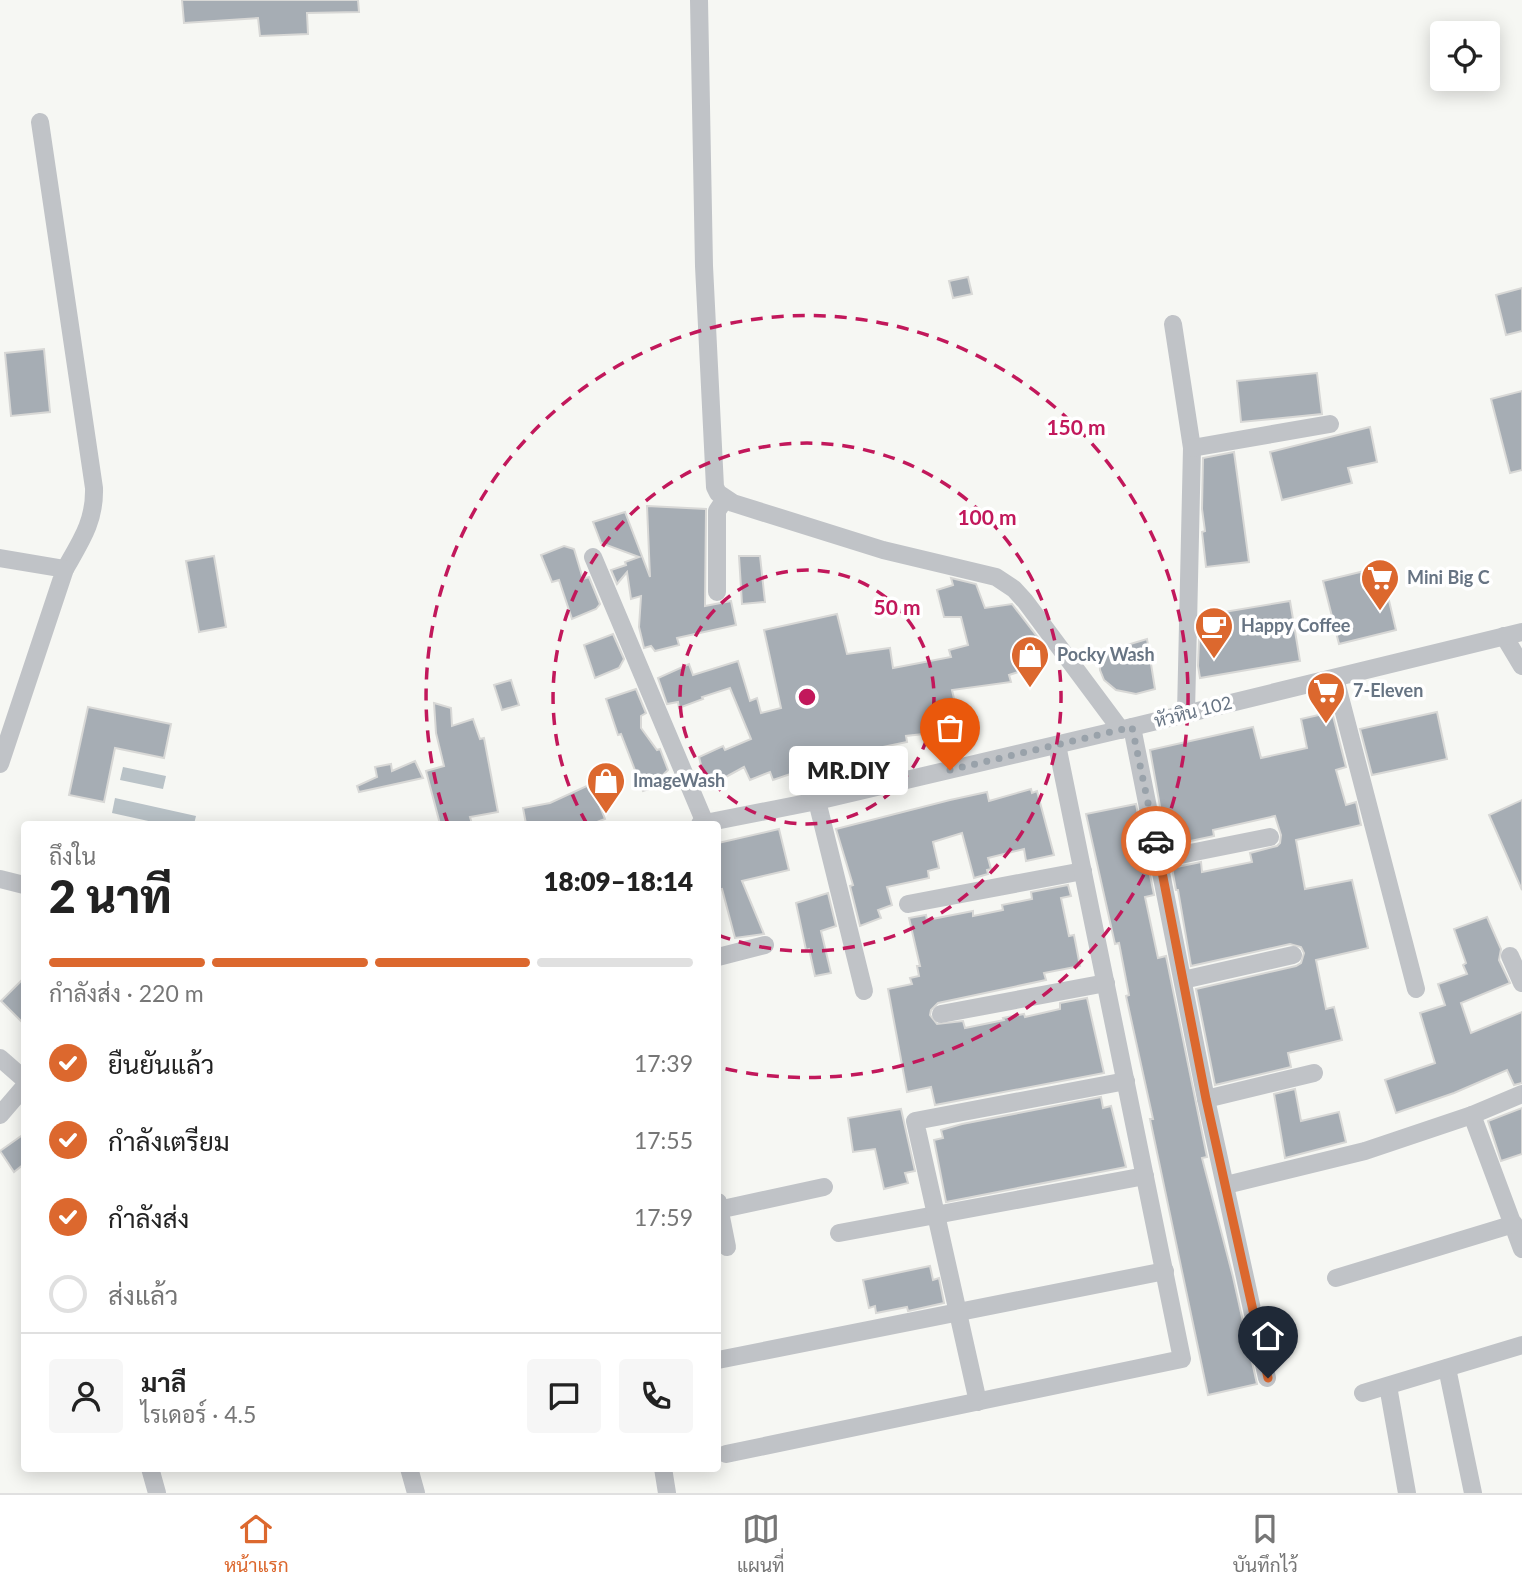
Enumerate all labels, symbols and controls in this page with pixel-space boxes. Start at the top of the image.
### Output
map controls [1430,21,1500,91]
button: locate [1430,21,1500,91]
text: 150 m [1046,414,1106,439]
text: 100 m [957,504,1017,529]
supermarket icon: Mini Big C [1359,557,1401,612]
place label: Mini Big C [1407,566,1490,588]
text: 50 m [873,594,921,619]
cafe icon: Happy Coffee [1193,605,1235,660]
place label: Happy Coffee [1241,614,1351,636]
shop icon: Pocky Wash [1009,634,1051,689]
place label: Pocky Wash [1057,643,1155,665]
supermarket icon: 7-Eleven [1305,670,1347,725]
place label: 7-Eleven [1353,679,1423,701]
centre of rings [795,685,819,709]
street label: หัวหิน 102 [1152,691,1234,731]
pin [920,698,980,770]
icon: bag [931,709,969,747]
callout: MR.DIY [789,746,908,794]
text: MR.DIY [807,756,890,784]
shop icon: ImageWash [585,760,627,815]
place label: ImageWash [633,769,725,791]
courier [1121,806,1191,876]
icon: car [1137,822,1175,860]
text: ถึงใน [49,842,96,870]
text: 18:09–18:14 [543,865,693,897]
text: 2 นาที [49,868,172,923]
text: กำลังส่ง · 220 m [49,979,204,1007]
icon: check [49,1044,87,1082]
text: ยืนยันแล้ว [108,1048,214,1080]
text: 17:39 [634,1049,693,1077]
icon: check [49,1121,87,1159]
text: กำลังเตรียม [108,1125,230,1157]
text: 17:55 [634,1126,693,1154]
icon: check [49,1198,87,1236]
text: กำลังส่ง [108,1202,189,1234]
text: 17:59 [634,1203,693,1231]
text: ส่งแล้ว [108,1279,178,1311]
pin [1238,1306,1298,1378]
icon: home [1249,1317,1287,1355]
button: person [49,1359,123,1433]
button: chat [527,1359,601,1433]
button: phone [619,1359,693,1433]
text: มาลี [141,1366,186,1398]
text: ไรเดอร์ · 4.5 [141,1400,256,1428]
tab: หน้าแรก [224,1510,289,1576]
tab: แผนที่ [737,1510,784,1576]
tab: บันทึกไว้ [1233,1510,1298,1576]

